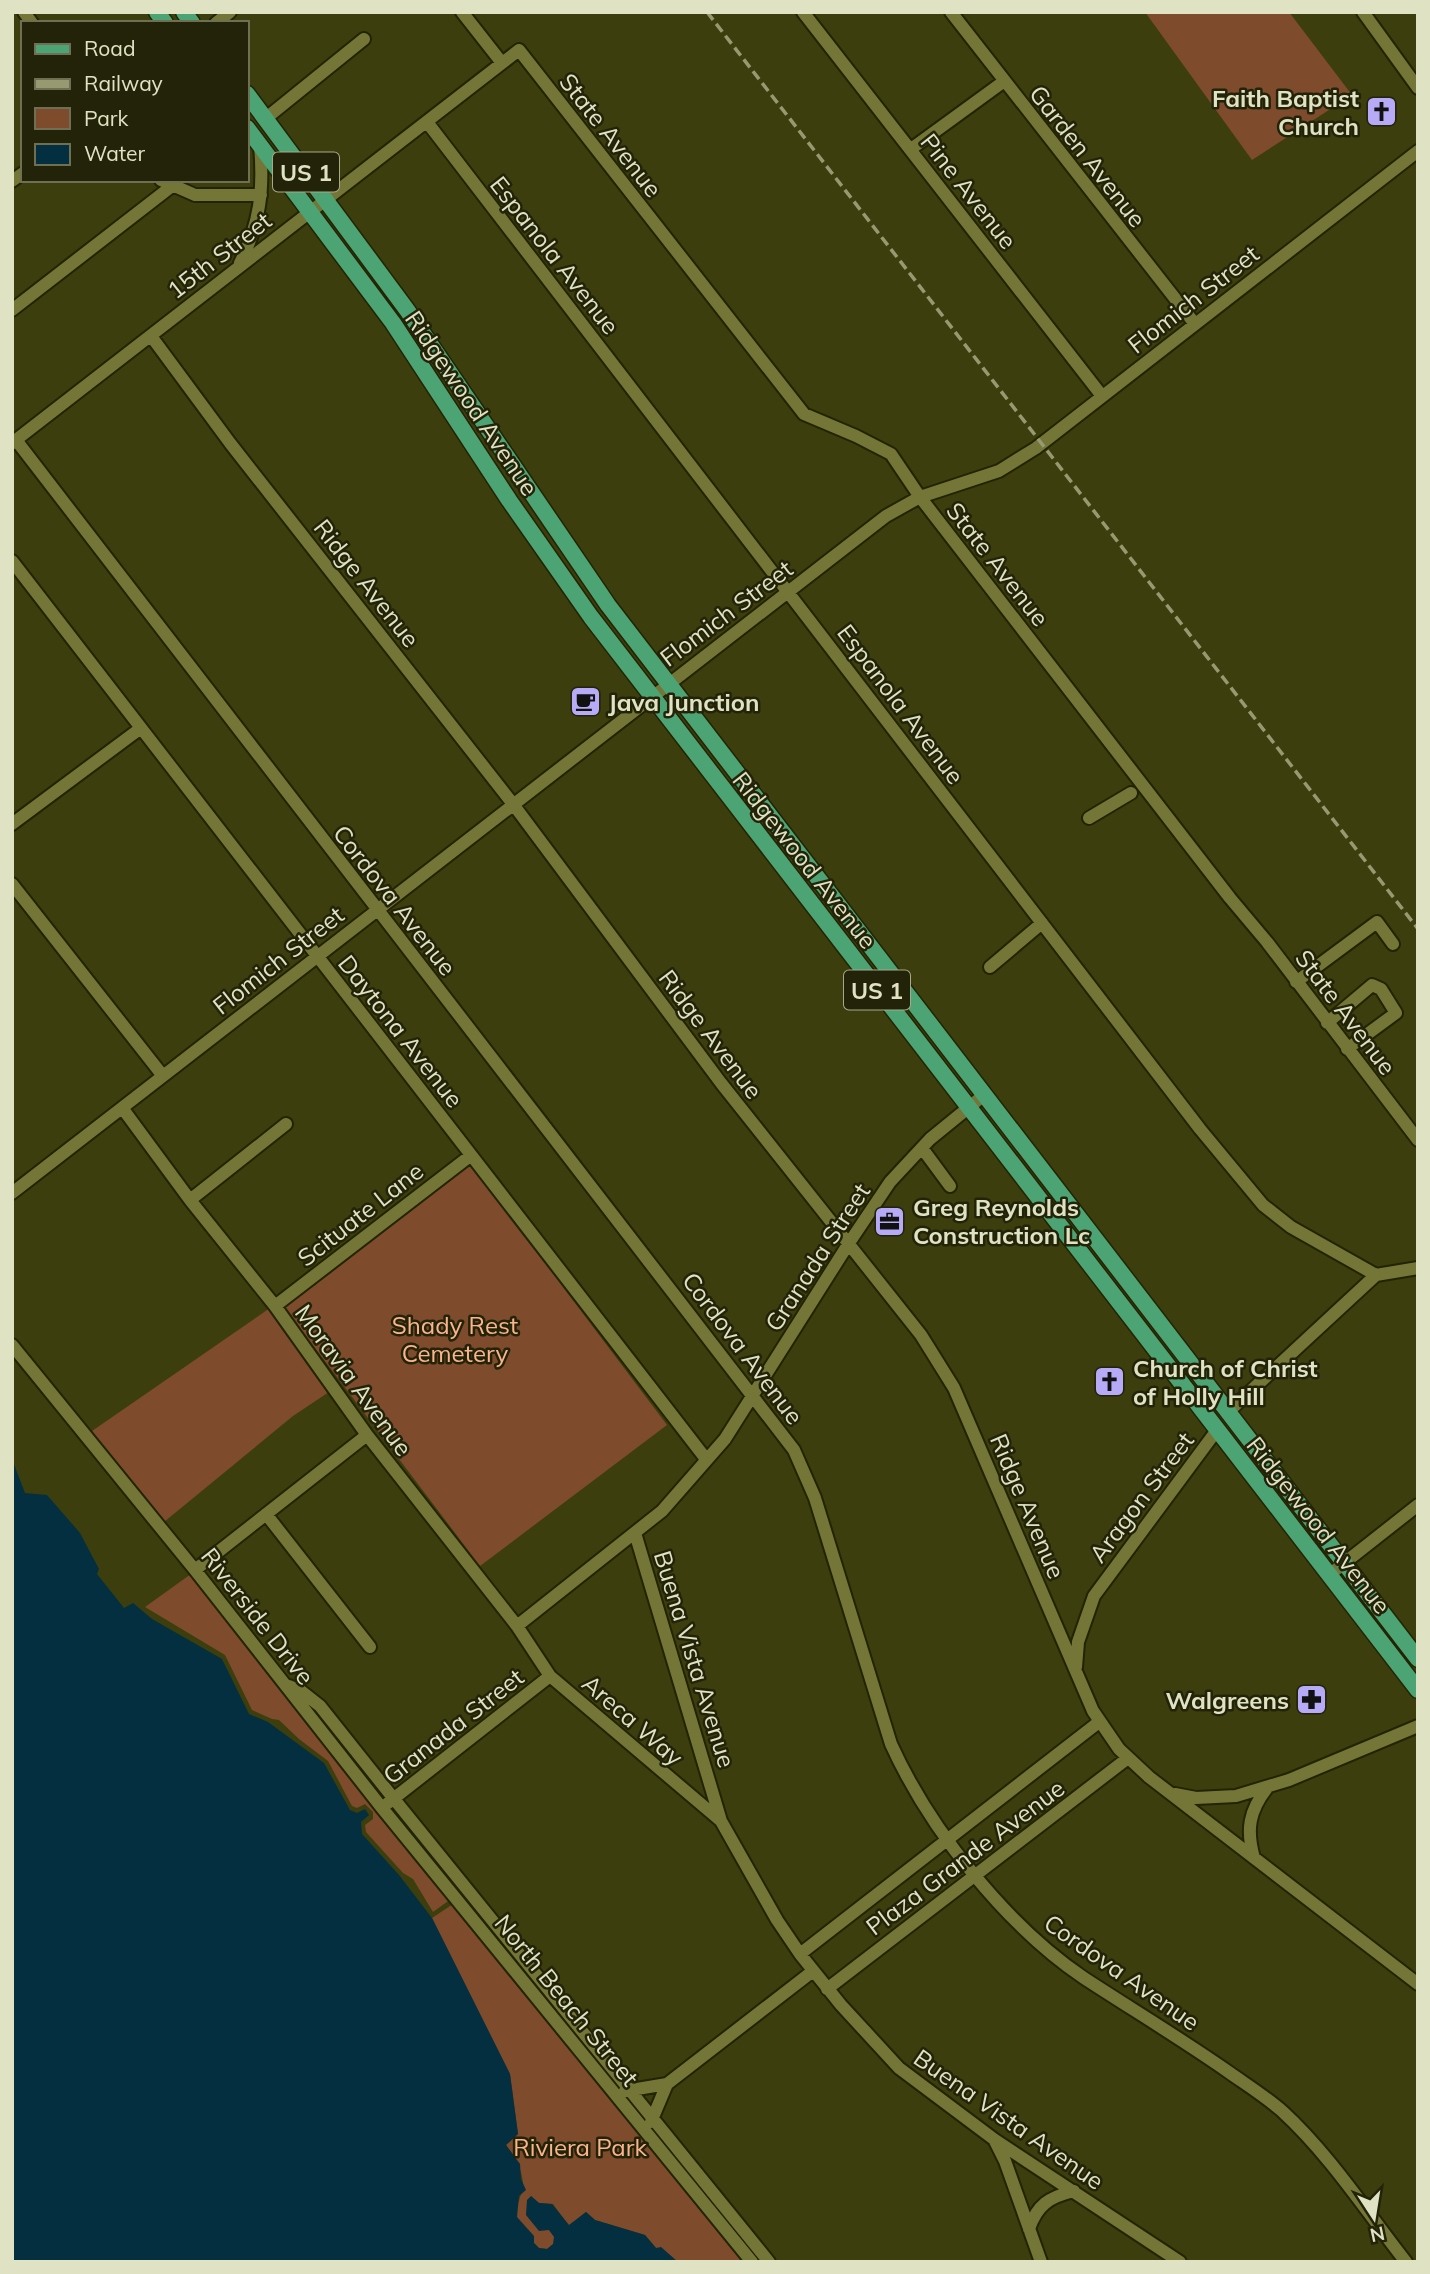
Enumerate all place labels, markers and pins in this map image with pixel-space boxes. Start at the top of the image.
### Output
place label: Faith Baptist Church [1212,83,1359,141]
church icon: Faith Baptist Church [1365,95,1399,129]
cafe icon: Java Junction [568,685,602,719]
place label: Java Junction [608,687,759,717]
place label: Greg Reynolds Construction Lc [913,1192,1090,1250]
office icon: Greg Reynolds Construction Lc [873,1204,907,1238]
place label: Church of Christ of Holly Hill [1133,1353,1318,1411]
church icon: Church of Christ of Holly Hill [1093,1365,1127,1399]
pharmacy icon: Walgreens [1295,1683,1329,1717]
place label: Walgreens [1165,1685,1289,1715]

